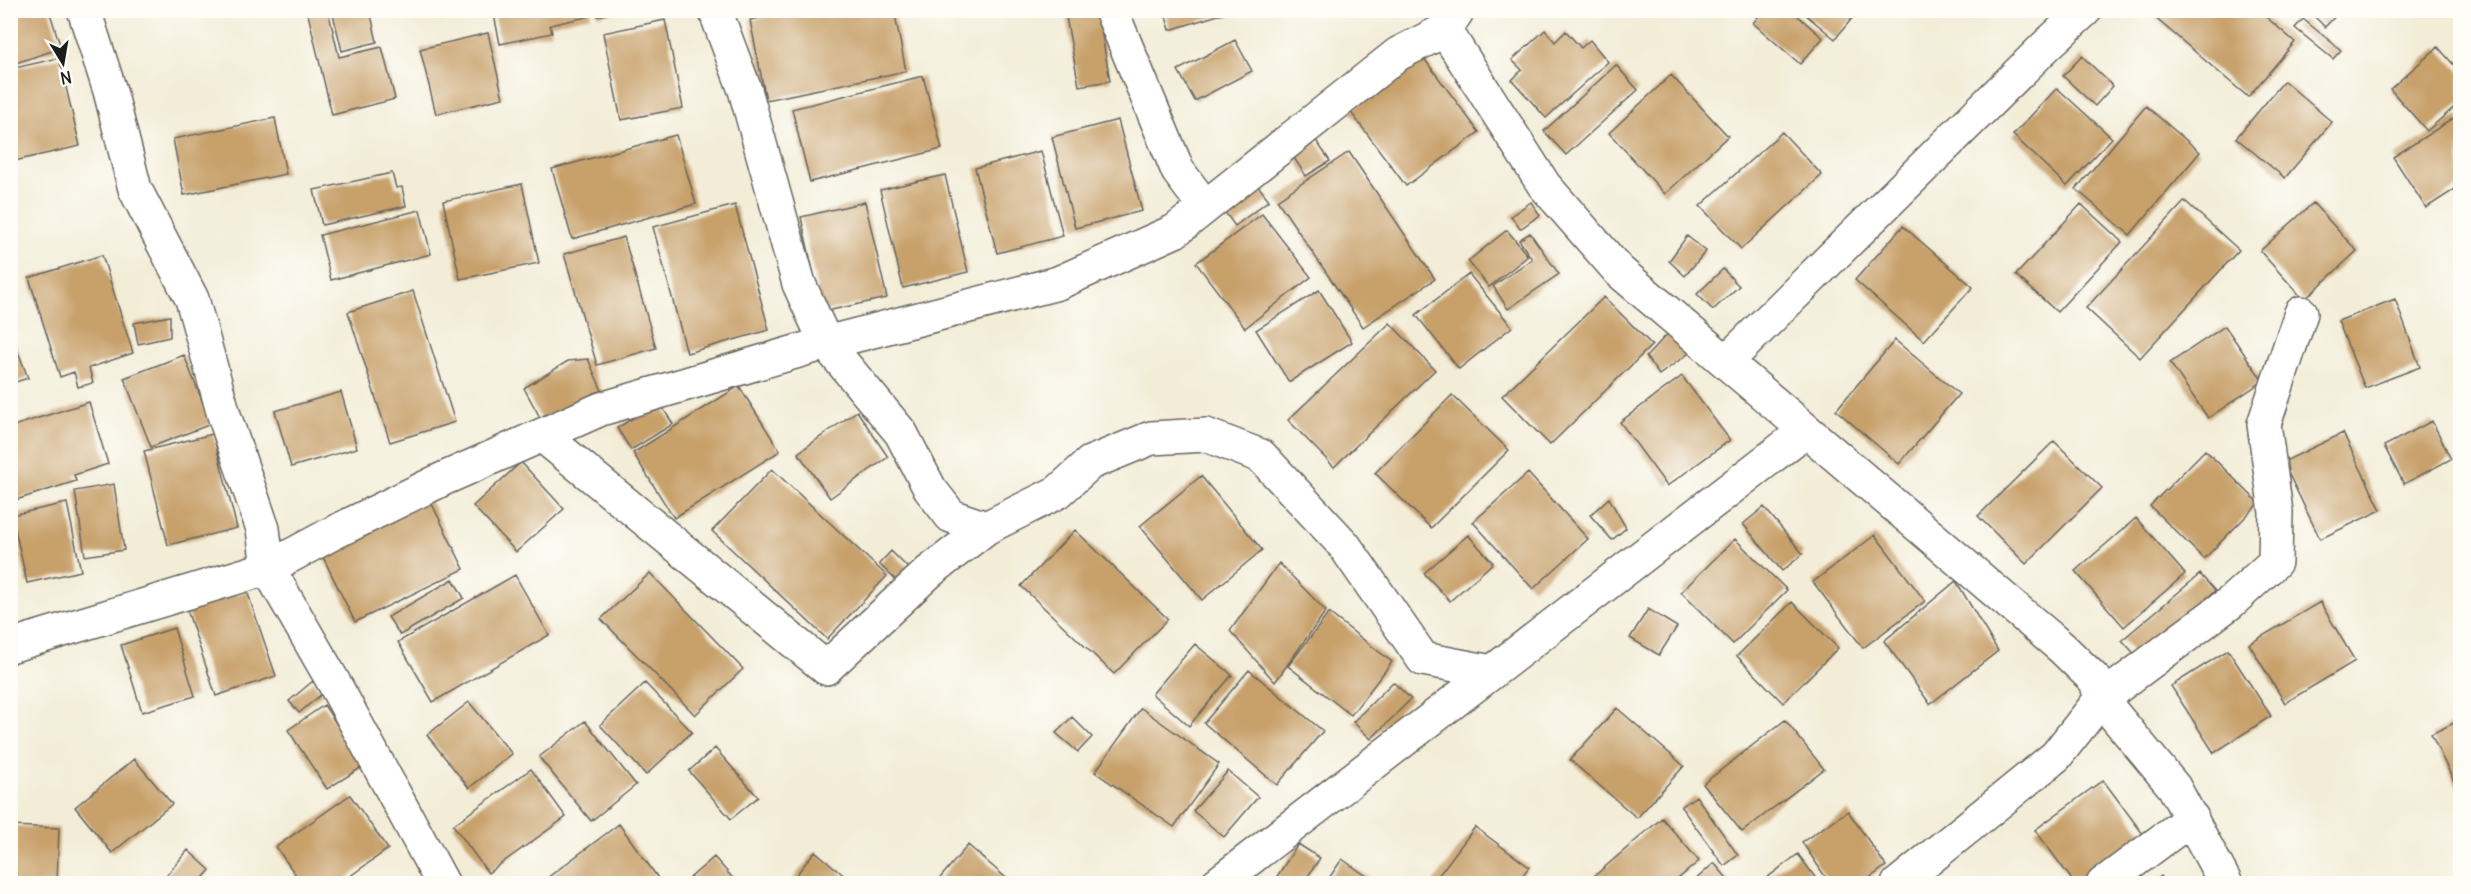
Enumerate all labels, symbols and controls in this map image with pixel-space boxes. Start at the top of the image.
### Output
north arrow [33,33,93,93]
text: N [59,67,73,89]

